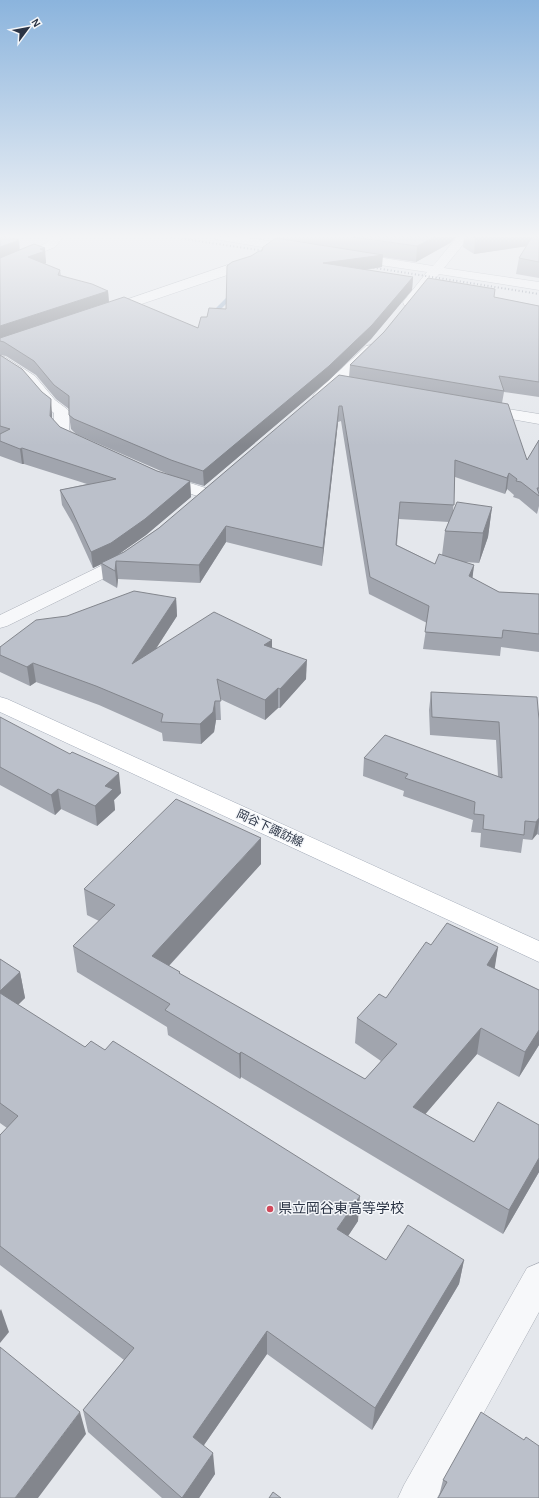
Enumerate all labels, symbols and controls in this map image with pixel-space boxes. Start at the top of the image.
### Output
north arrow [8,8,48,48]
text: N [29,17,43,29]
street label: 岡谷下諏訪線 [235,806,306,849]
place label: 県立岡谷東高等学校 [278,1200,404,1216]
marker: 県立岡谷東高等学校 [265,1204,275,1214]

